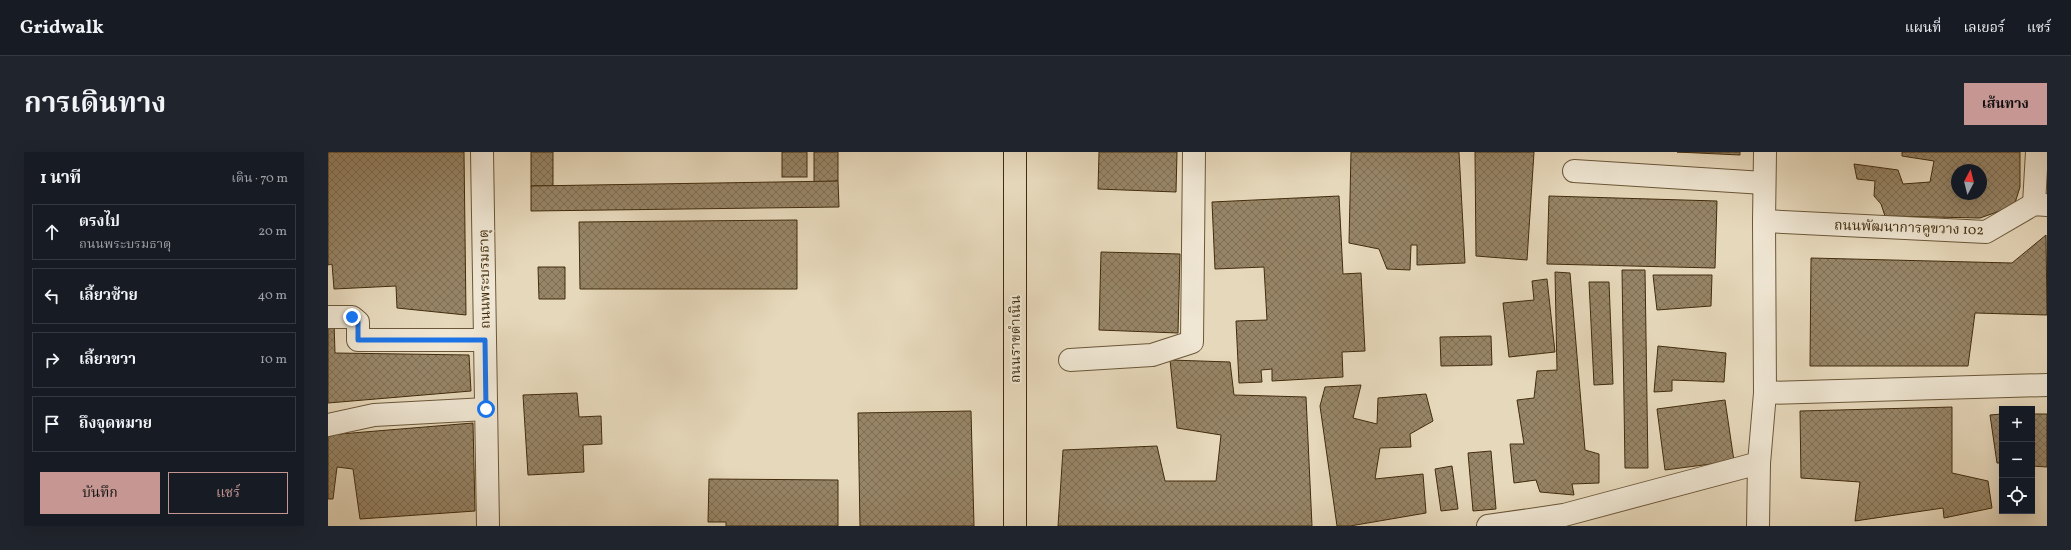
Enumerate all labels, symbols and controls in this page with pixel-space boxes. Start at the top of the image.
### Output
text: Gridwalk [20,15,104,41]
text: แผนที่ [1905,19,1941,38]
text: เลเยอร์ [1963,19,2005,38]
text: แชร์ [2027,19,2051,38]
button: เส้นทาง [1964,83,2047,125]
text: การเดินทาง [24,85,166,124]
north arrow [1951,164,1987,200]
text: 1 นาที [40,167,81,190]
text: เดิน · 70 m [231,170,288,188]
text: ตรงไป [79,212,120,233]
street label: ถนนพัฒนาการคูขวาง 102 [1834,216,1984,241]
icon: ahead [41,221,63,243]
text: 20 m [258,223,287,241]
street label: ถนนพระบรมธาตุ [475,229,496,329]
text: ถนนพระบรมธาตุ [79,236,171,254]
icon: left [41,285,63,307]
text: เลี้ยวซ้าย [79,286,138,307]
text: 40 m [258,287,287,305]
street label: ถนนราขดำเนิน [1007,295,1026,383]
route end [343,308,361,326]
icon: right [41,349,63,371]
text: เลี้ยวขวา [79,350,136,371]
text: 10 m [260,351,287,369]
route start [477,400,495,418]
map controls [1999,406,2035,514]
button: + [1999,406,2035,442]
icon: arrive [41,413,63,435]
text: ถึงจุดหมาย [79,414,152,435]
button: − [1999,442,2035,478]
button: บันทึก [40,472,160,514]
button: แชร์ [168,472,288,514]
button: locate [1999,478,2035,514]

